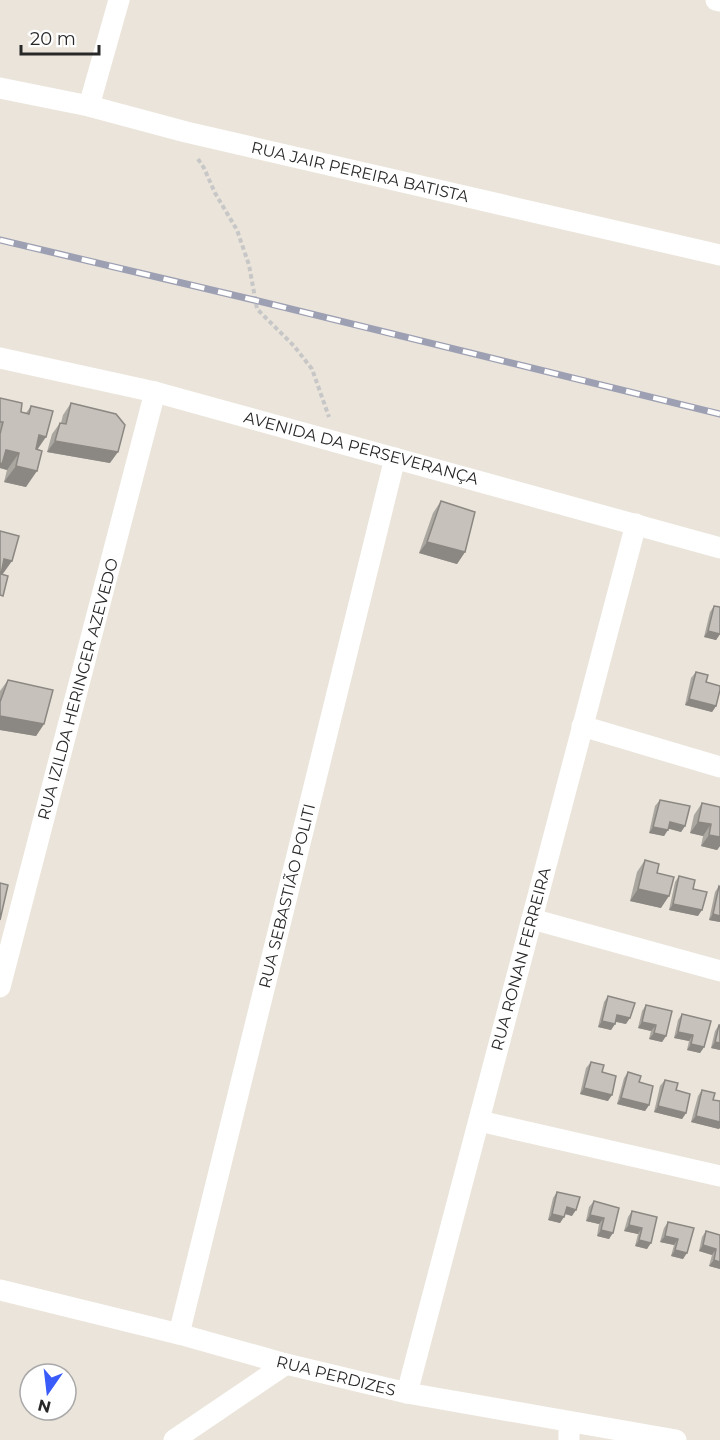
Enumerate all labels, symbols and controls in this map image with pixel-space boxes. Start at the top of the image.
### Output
scale bar [21,18,99,56]
text: 20 m [30,28,76,50]
street label: RUA JAIR PEREIRA BATISTA [249,138,471,206]
street label: AVENIDA DA PERSEVERANÇA [242,408,481,489]
street label: RUA IZILDA HERINGER AZEVEDO [34,556,122,822]
street label: RUA SEBASTIÃO POLITI [255,802,319,990]
street label: RUA RONAN FERREIRA [487,865,555,1053]
street label: RUA PERDIZES [274,1352,398,1400]
north arrow [18,1362,78,1422]
text: N [36,1395,53,1417]

